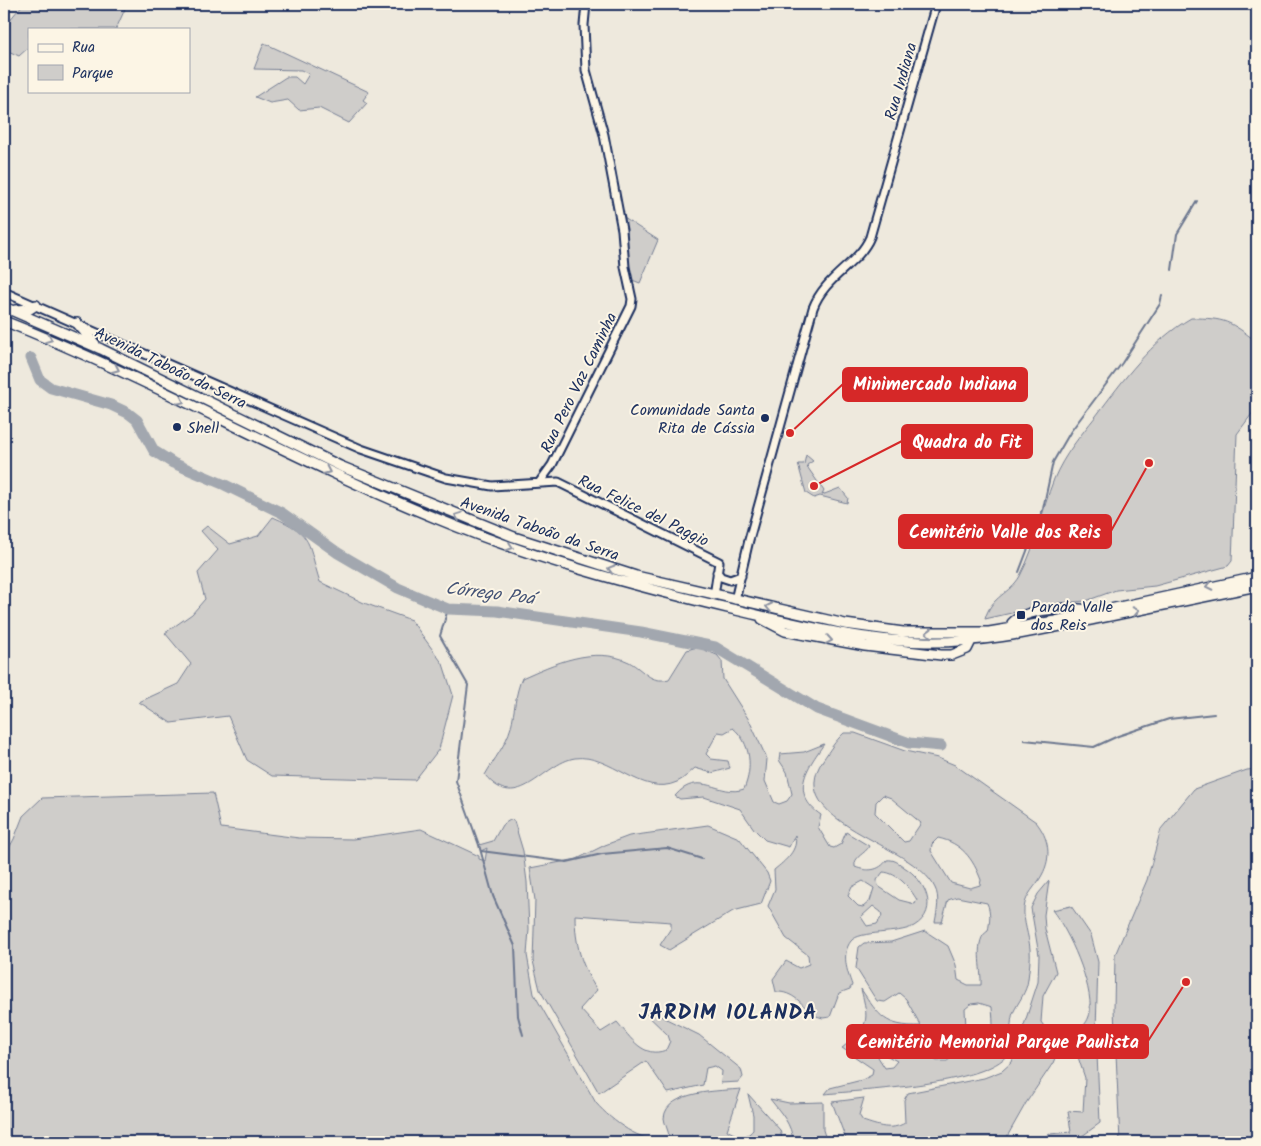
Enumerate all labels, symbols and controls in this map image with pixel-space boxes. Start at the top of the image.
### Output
legend [28,28,190,92]
text: Rua [72,36,95,60]
street label: Rua Indiana [878,40,924,123]
text: Parque [72,62,113,86]
street label: Rua Pero Vaz Caminha [534,308,624,457]
street label: Avenida Taboão da Serra [90,321,251,416]
one-way arrow [44,333,53,343]
one-way arrow [111,363,120,374]
callout: Minimercado Indiana [843,368,1027,401]
text: Minimercado Indiana [853,371,1017,400]
one-way arrow [176,394,185,405]
place label: Comunidade Santa Rita de Cássia [630,398,755,441]
marker: Comunidade Santa Rita de Cássia [759,412,771,424]
place label: Shell [187,416,219,441]
marker: Shell [171,421,183,433]
callout: Quadra do Fit [902,425,1032,458]
text: Quadra do Fit [912,429,1023,458]
one-way arrow [322,465,331,475]
street label: Rua Felice del Paggio [574,469,713,554]
street label: Avenida Taboão da Serra [457,490,622,568]
one-way arrow [454,511,463,522]
callout: Cemitério Valle dos Reis [899,515,1111,548]
text: Cemitério Valle dos Reis [909,519,1102,548]
one-way arrow [505,541,513,551]
one-way arrow [607,564,616,575]
water label: Córrego Poá [444,575,541,615]
one-way arrow [1205,581,1214,591]
place label: Parada Valle dos Reis [1031,595,1113,638]
one-way arrow [765,603,773,613]
one-way arrow [1131,606,1140,617]
marker: Parada Valle dos Reis [1015,609,1027,621]
one-way arrow [925,628,932,638]
one-way arrow [825,634,834,644]
district label: JARDIM IOLANDA [638,997,818,1030]
callout: Cemitério Memorial Parque Paulista [847,1025,1148,1058]
text: Cemitério Memorial Parque Paulista [857,1029,1139,1058]

